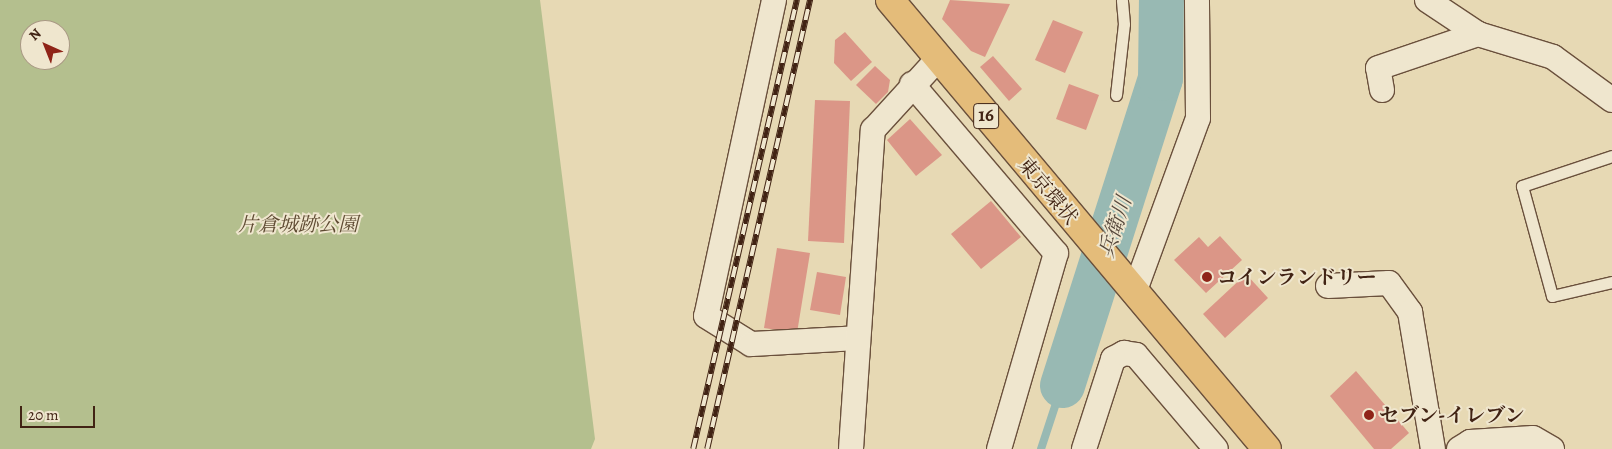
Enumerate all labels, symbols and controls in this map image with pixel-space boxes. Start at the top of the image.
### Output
north arrow [20,20,70,70]
text: N [25,24,45,45]
road number: 16 [972,100,1000,132]
street label: 東京環状 [1013,153,1083,229]
water label: 兵衛川 [1093,193,1137,261]
park label: 片倉城跡公園 [238,212,358,236]
place label: コインランドリー [1217,265,1377,289]
marker: コインランドリー [1201,271,1213,283]
scale bar [22,396,98,428]
place label: セブン-イレブン [1379,403,1526,427]
text: 20 m [28,405,59,425]
marker: セブン-イレブン [1363,409,1375,421]

